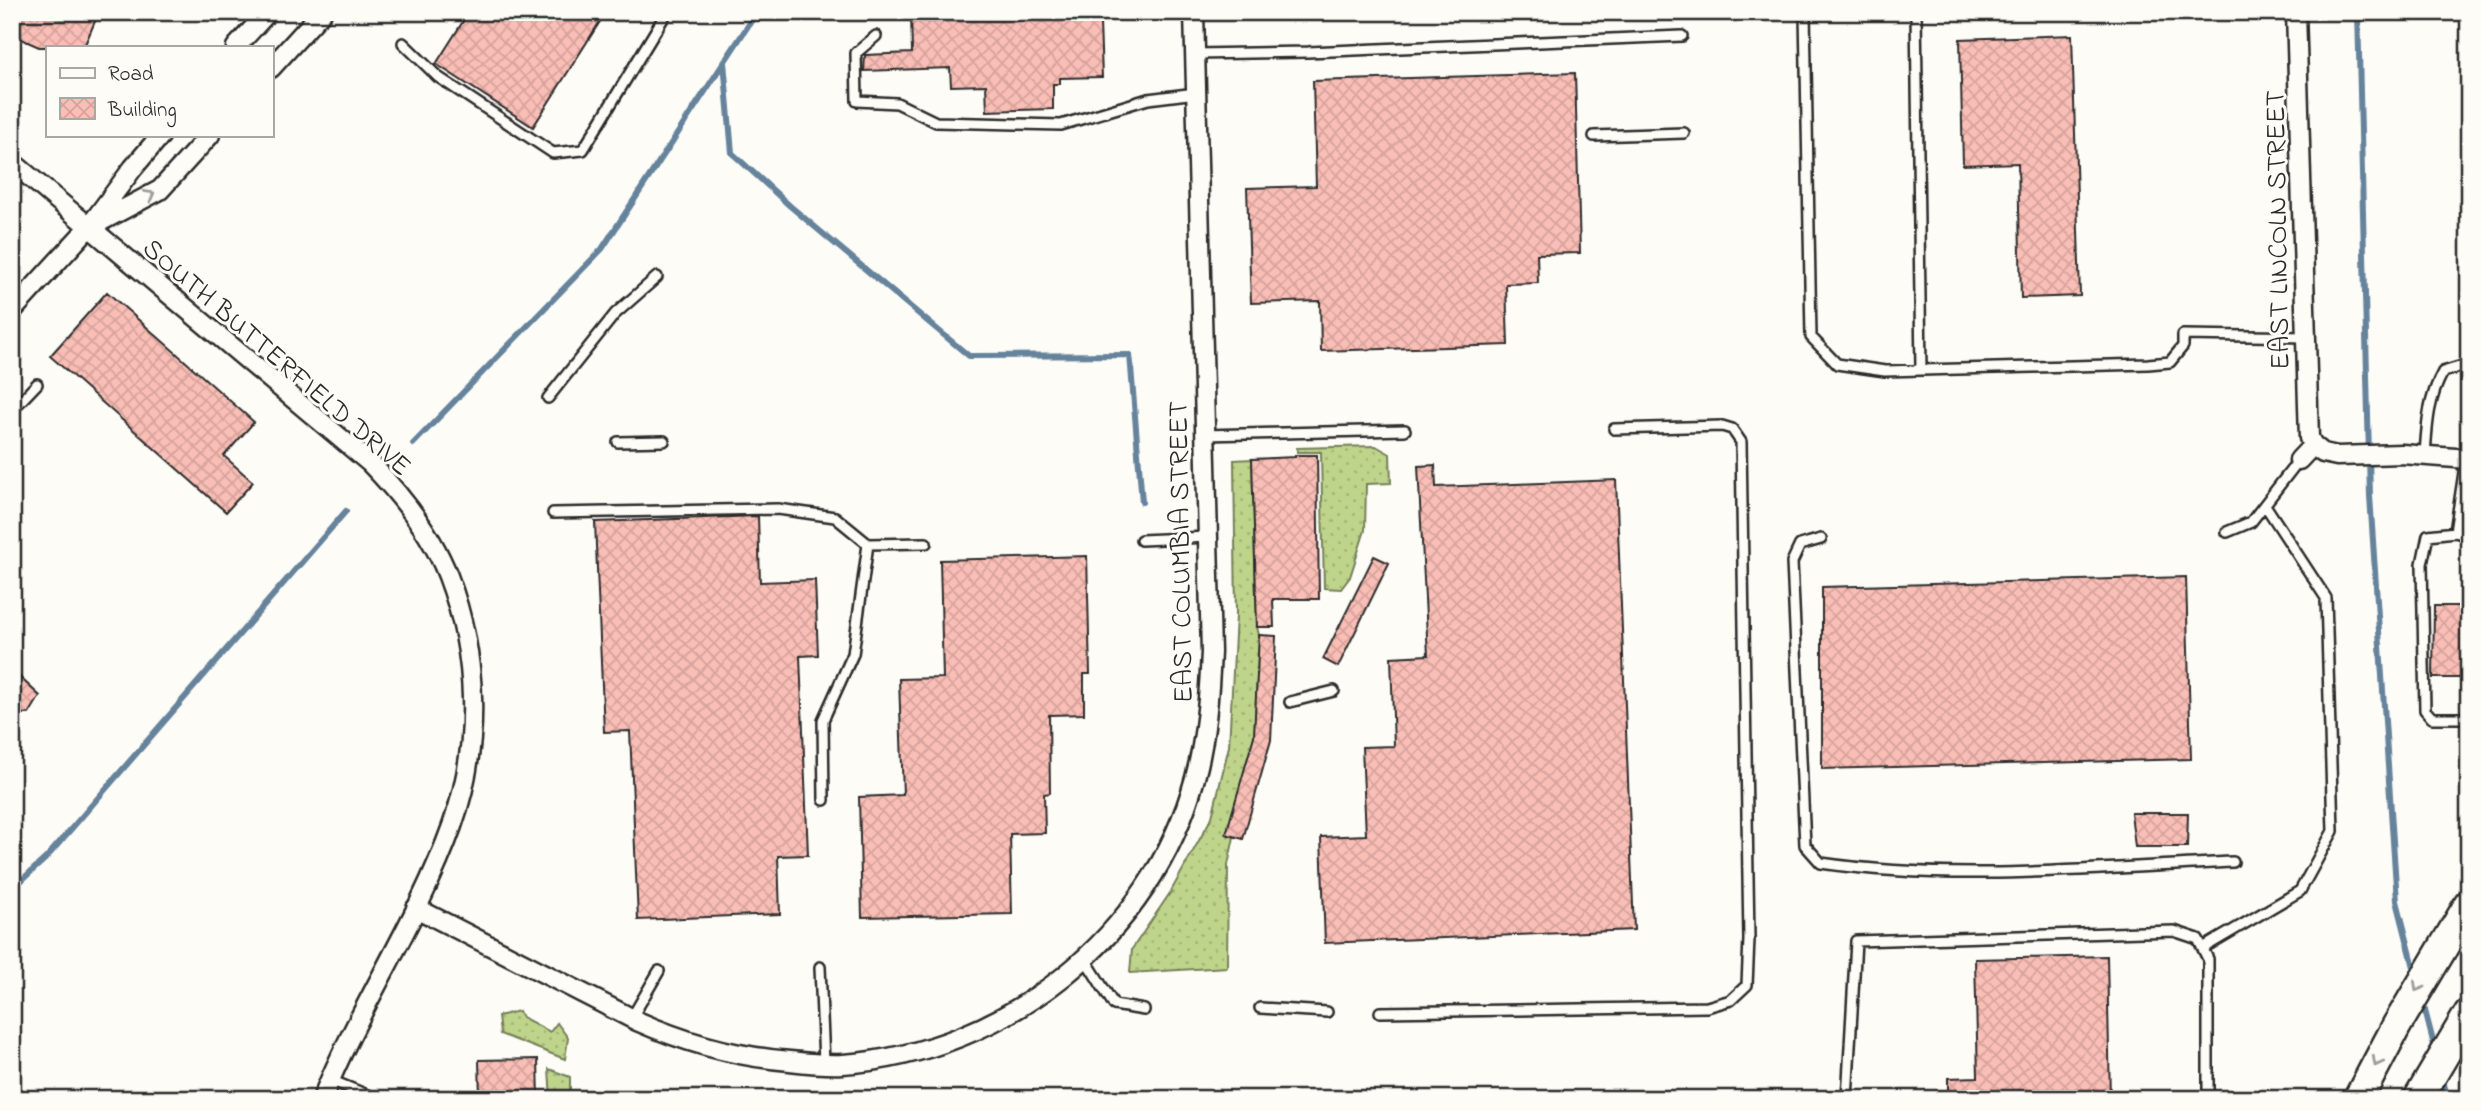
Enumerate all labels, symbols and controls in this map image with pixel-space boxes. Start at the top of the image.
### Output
legend [46,46,273,136]
text: Road [108,60,154,90]
street label: EAST LINCOLN STREET [2257,90,2302,370]
text: Building [107,96,177,128]
one-way arrow [142,190,155,203]
street label: SOUTH BUTTERFIELD DRIVE [132,230,419,487]
street label: EAST COLUMBIA STREET [1159,400,1206,703]
one-way arrow [2414,980,2427,993]
one-way arrow [2372,1055,2385,1067]

